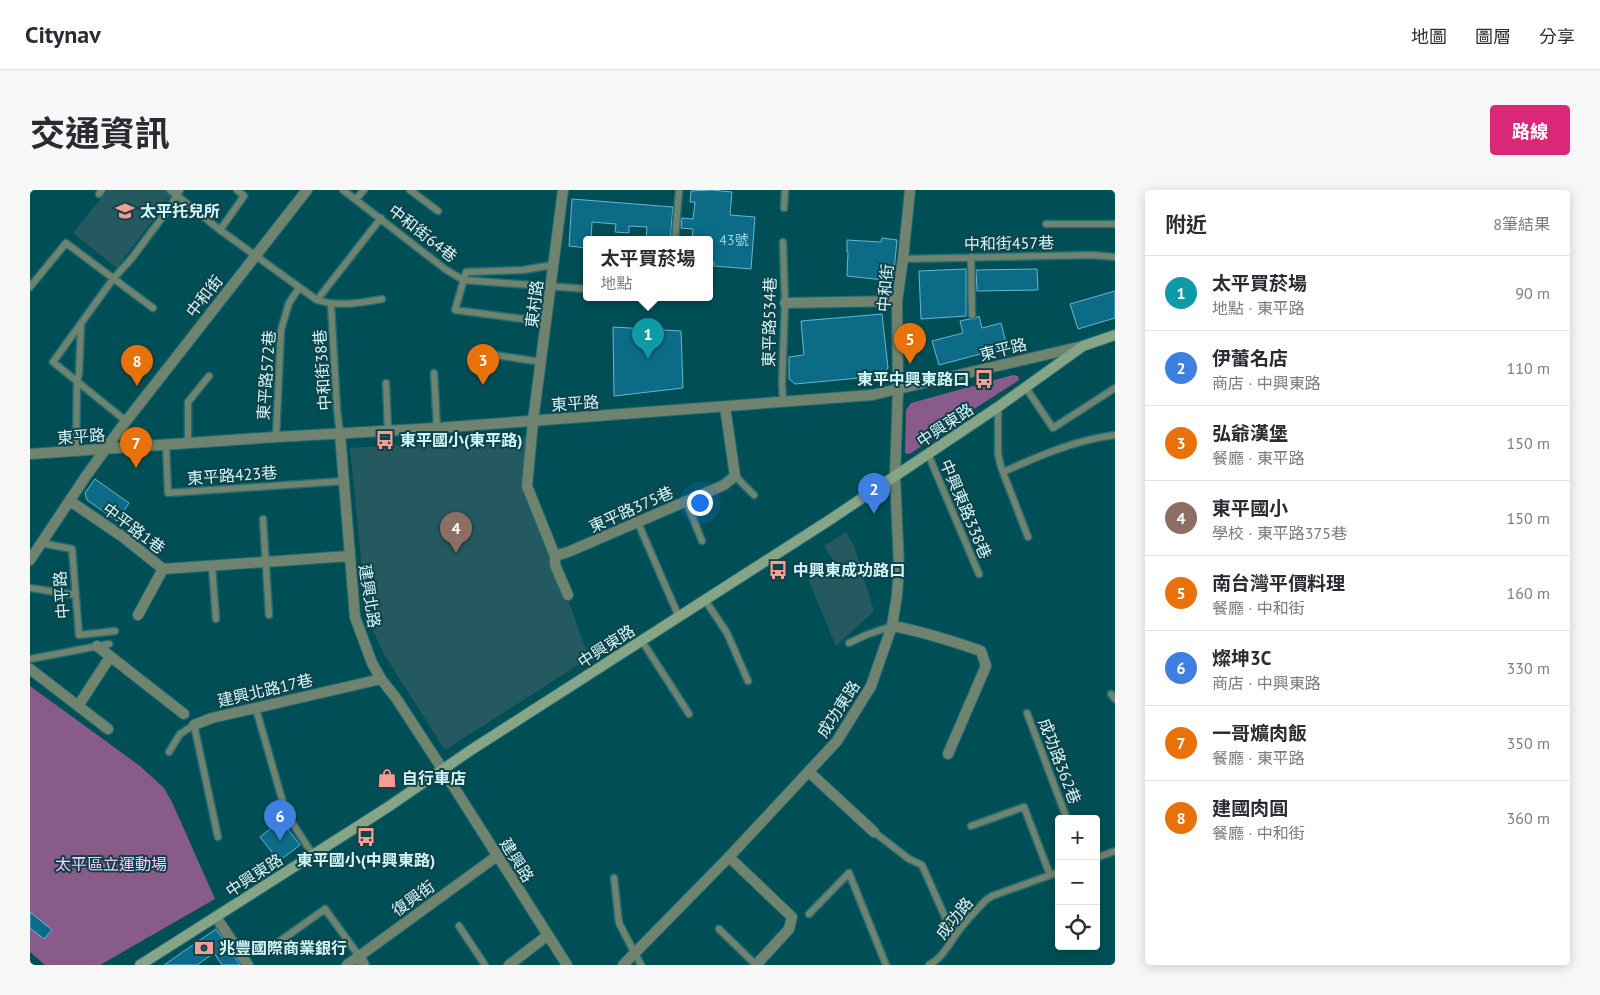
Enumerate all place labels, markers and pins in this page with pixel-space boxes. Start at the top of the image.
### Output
school or university icon: 太平托兒所 [114,200,136,222]
place label: 太平托兒所 [140,201,220,221]
pin: 1 [632,318,664,359]
pin: 5 [894,323,926,364]
pin: 3 [467,344,499,385]
pin: 8 [121,345,153,386]
bus stop icon: 東平中興東路口 [973,368,995,390]
place label: 東平中興東路口 [857,369,969,389]
pin: 7 [120,427,152,468]
bus stop icon: 東平國小(東平路) [374,429,396,451]
place label: 東平國小(東平路) [400,430,522,450]
pin: 2 [858,473,890,514]
pin: 4 [440,512,472,553]
bus stop icon: 中興東成功路口 [767,559,789,581]
place label: 中興東成功路口 [793,560,905,580]
shop icon: 自行車店 [376,767,398,789]
place label: 自行車店 [402,768,466,788]
pin: 6 [264,800,296,841]
bus stop icon: 東平國小(中興東路) [355,826,377,848]
place label: 東平國小(中興東路) [297,850,435,870]
bank icon: 兆豐國際商業銀行 [193,937,215,959]
place label: 兆豐國際商業銀行 [219,938,347,958]

